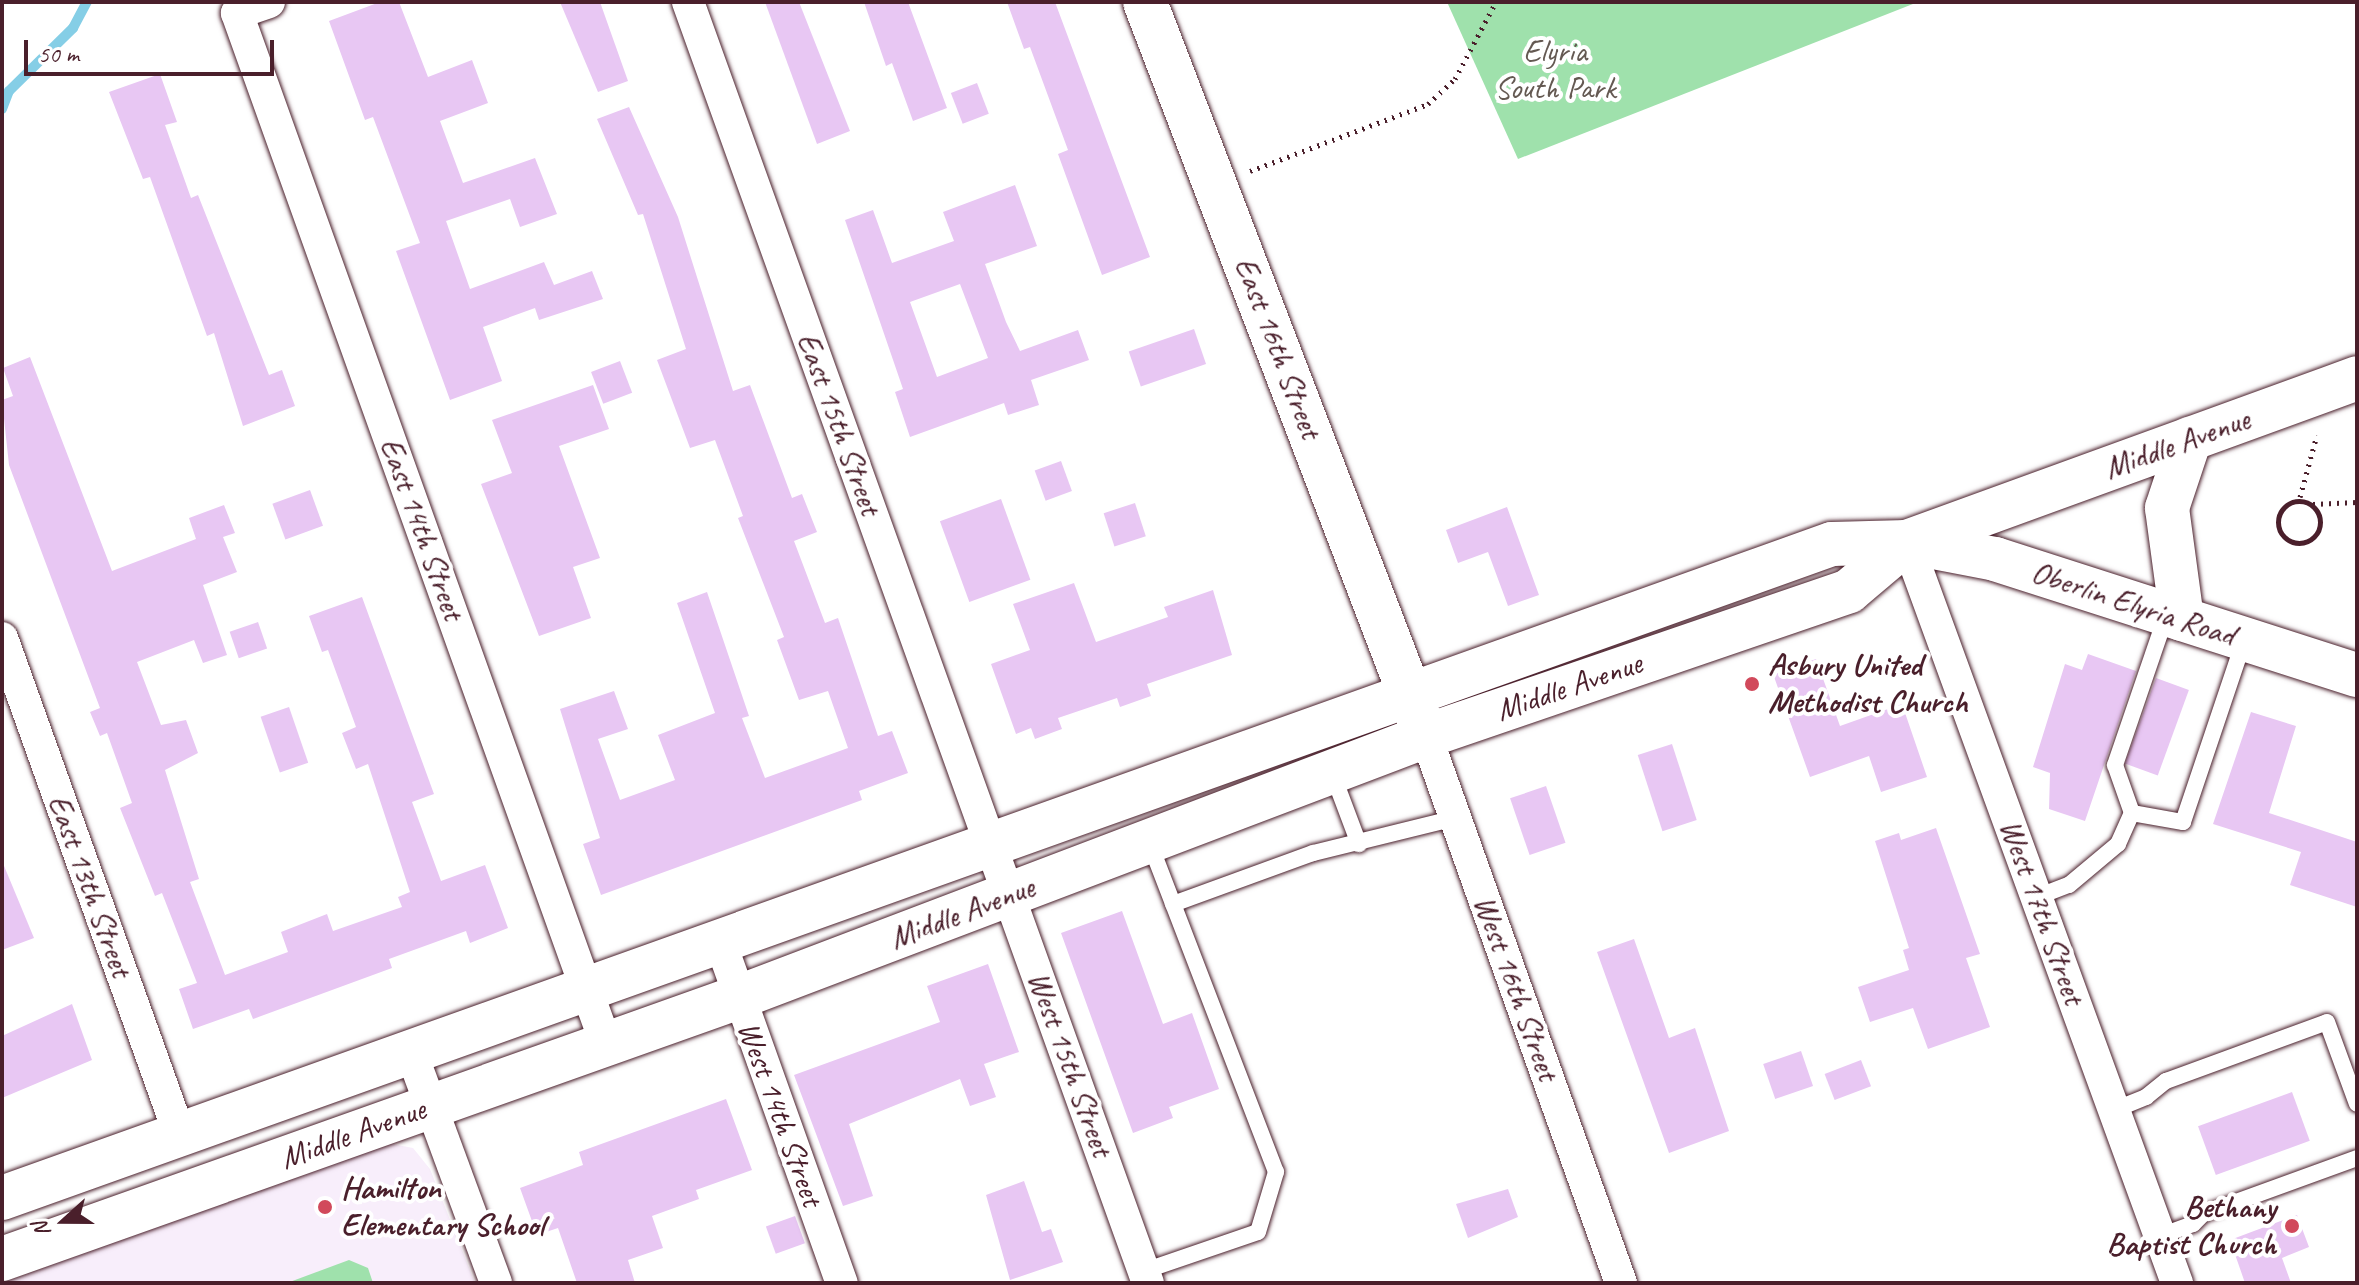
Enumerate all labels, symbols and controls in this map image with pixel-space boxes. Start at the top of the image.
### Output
scale bar [28,24,278,74]
park label: Elyria South Park [1494,33,1616,108]
text: 50 m [38,39,79,69]
street label: East 16th Street [1226,252,1330,444]
street label: East 15th Street [788,327,890,521]
street label: Middle Avenue [2099,400,2255,488]
street label: East 14th Street [371,432,473,626]
street label: Oberlin Elyria Road [2027,553,2239,655]
street label: Middle Avenue [1491,644,1647,730]
place label: Asbury United Methodist Church [1768,647,1969,722]
marker: Asbury United Methodist Church [1743,675,1761,693]
street label: East 13th Street [39,789,141,983]
street label: West 17th Street [1991,814,2093,1010]
street label: Middle Avenue [884,868,1040,958]
street label: West 16th Street [1465,890,1567,1086]
street label: West 15th Street [1019,966,1121,1162]
street label: West 14th Street [729,1016,831,1212]
street label: Middle Avenue [275,1090,431,1178]
place label: Hamilton Elementary School [341,1170,544,1245]
north arrow [24,1181,104,1261]
place label: Bethany Baptist Church [2105,1189,2276,1264]
marker: Hamilton Elementary School [316,1198,334,1216]
marker: Bethany Baptist Church [2283,1217,2301,1235]
text: N [26,1218,57,1241]

